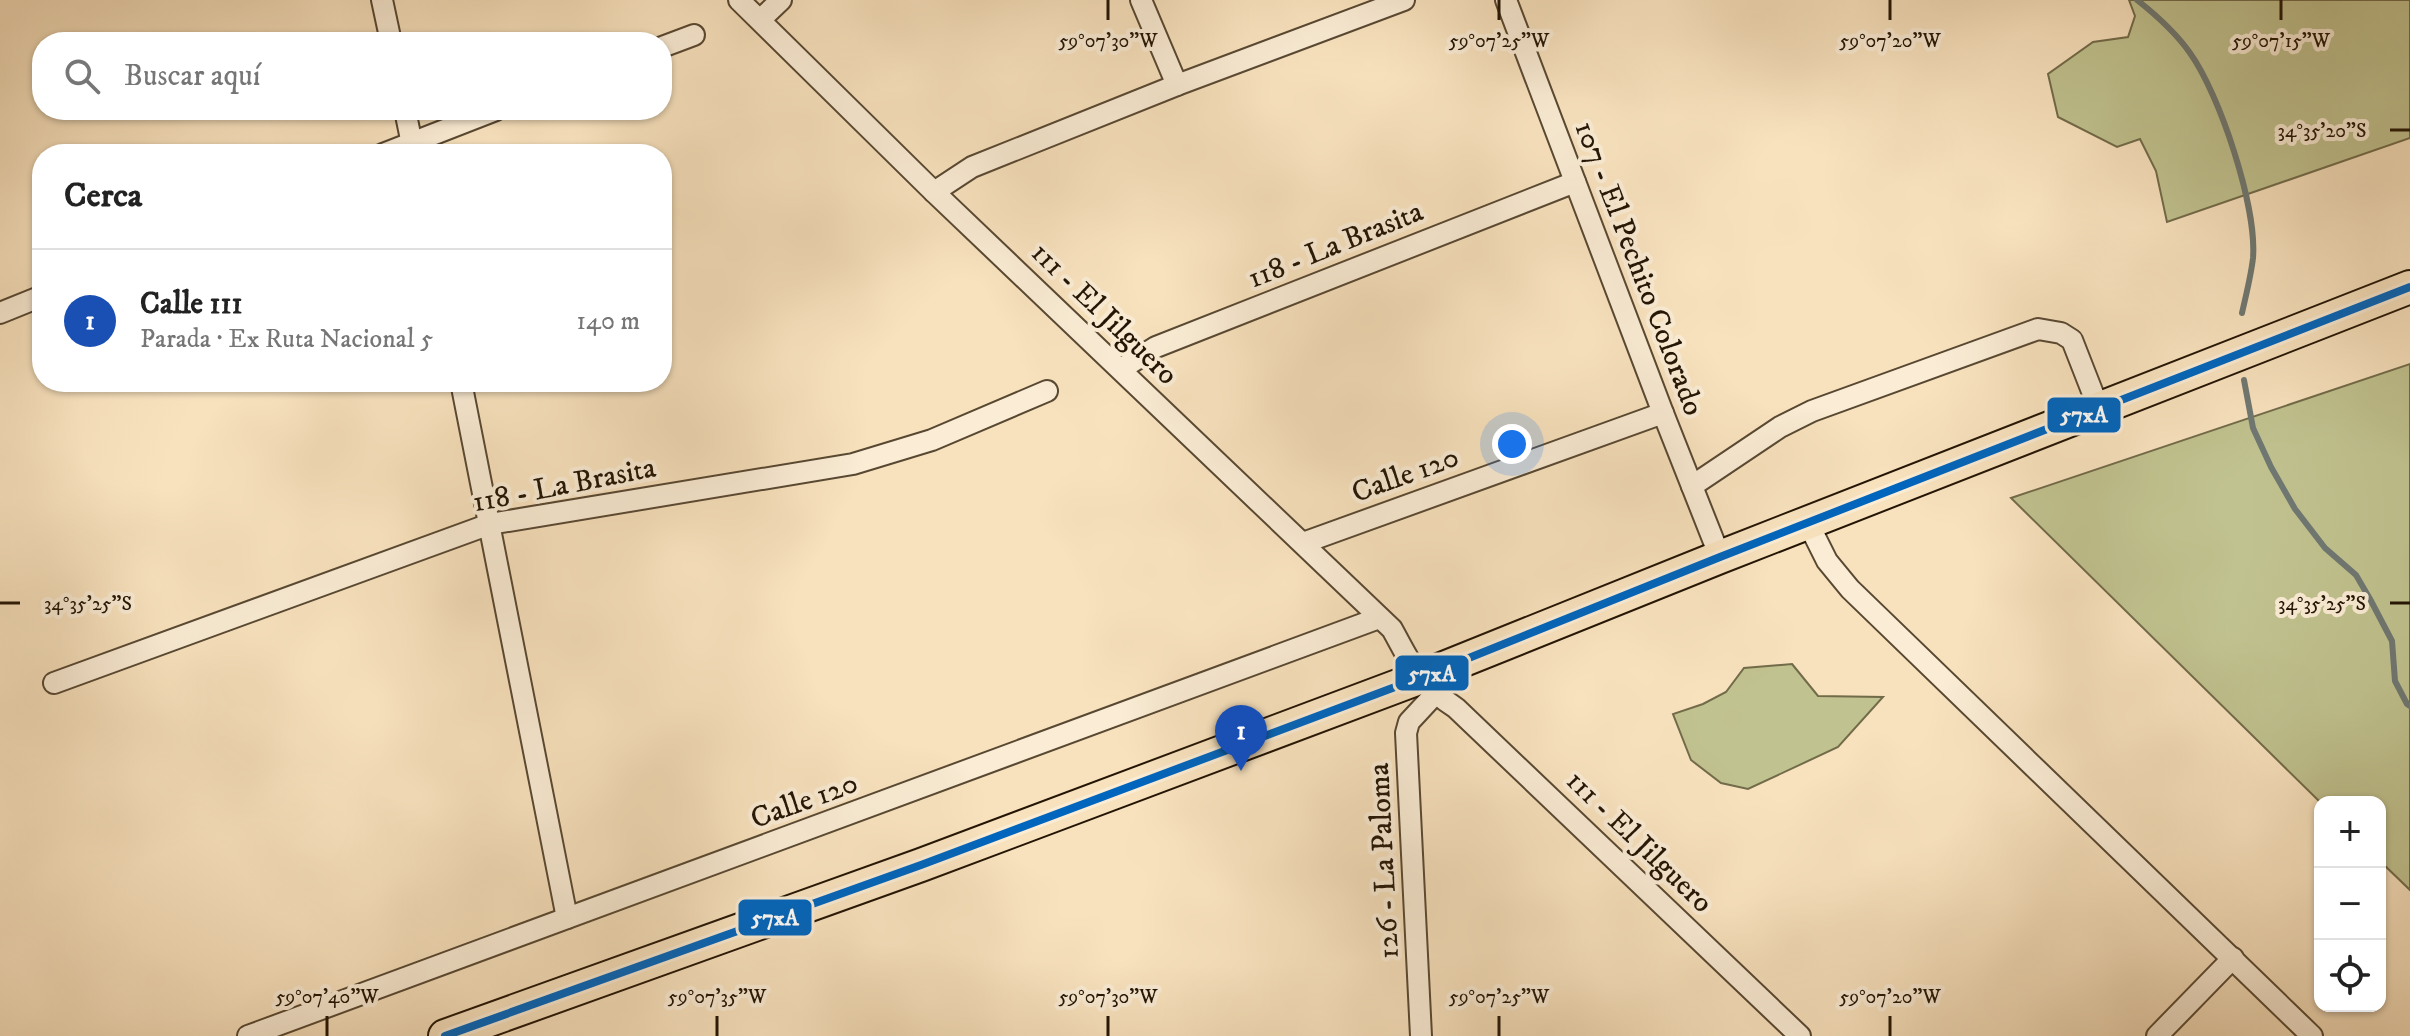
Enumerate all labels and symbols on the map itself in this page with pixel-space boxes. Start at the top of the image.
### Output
text: 59°07'30"W [1058,29,1158,54]
text: 59°07'25"W [1449,29,1550,54]
text: 59°07'20"W [1839,29,1941,54]
text: 59°07'15"W [2232,29,2331,54]
street label: 107 - El Pechito Colorado [1565,116,1712,421]
text: 34°35'20"S [2278,119,2366,144]
street label: 118 - La Brasita [1243,193,1429,297]
street label: 111 - El Jilguero [1023,235,1185,393]
line badge: 57xA [2046,396,2122,434]
text: 57xA [2059,402,2109,429]
your location [1492,424,1532,464]
street label: Calle 120 [1347,439,1464,512]
street label: 118 - La Brasita [470,450,659,521]
text: 34°35'25"S [44,592,132,617]
text: 34°35'25"S [2278,592,2366,617]
line badge: 57xA [1394,654,1470,692]
text: 57xA [1407,661,1457,688]
pin: 1 [1215,705,1267,771]
street label: 126 - La Paloma [1361,762,1408,960]
street label: 111 - El Jilguero [1558,763,1720,921]
street label: Calle 120 [746,765,863,838]
line badge: 57xA [737,898,813,937]
text: 57xA [750,905,800,932]
text: 59°07'40"W [275,985,379,1010]
text: 59°07'35"W [668,985,767,1010]
text: 59°07'30"W [1058,985,1158,1010]
text: 59°07'25"W [1449,985,1550,1010]
text: 59°07'20"W [1839,985,1941,1010]

